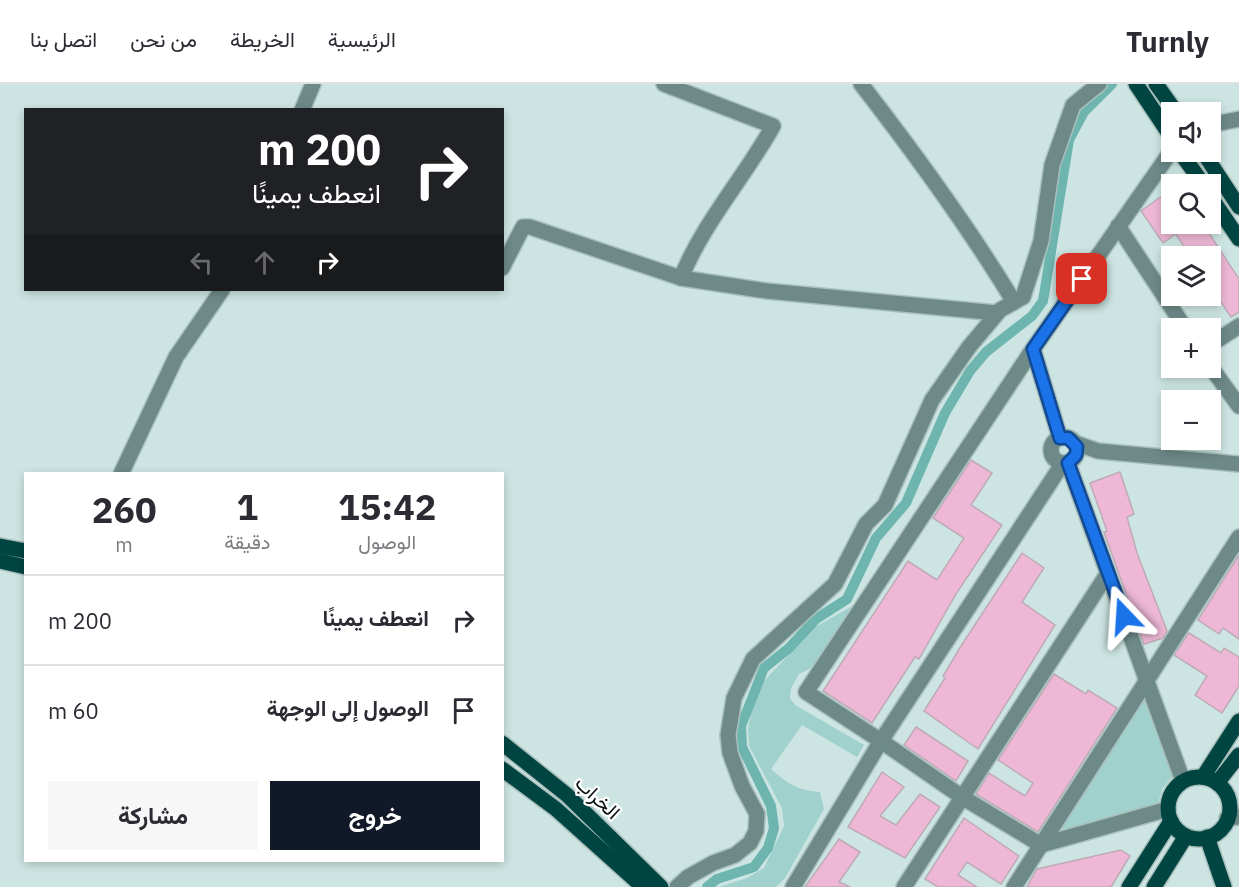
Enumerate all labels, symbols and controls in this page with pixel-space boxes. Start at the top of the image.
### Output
text: Turnly [1126,23,1209,60]
text: اتصل بنا [30,25,97,53]
text: من نحن [130,25,197,53]
text: الخريطة [230,25,295,53]
text: الرئيسية [328,25,396,53]
map controls [1161,102,1221,450]
button: sound [1161,102,1221,162]
text: 200 m [258,122,381,177]
icon: right [402,132,480,210]
button: search [1161,174,1221,234]
text: انعطف يمينًا [252,175,381,210]
icon: left [185,246,218,279]
icon: ahead [248,246,281,279]
icon: right [311,246,344,279]
button: layers [1161,246,1221,306]
pin [1056,253,1107,304]
icon: arrive [1065,262,1098,295]
button: + [1161,318,1221,378]
button: − [1161,390,1221,450]
text: 1 [236,483,258,530]
text: 15:42 [338,483,436,530]
text: 260 [92,486,157,533]
text: دقيقة [224,528,270,555]
text: الوصول [358,528,416,555]
text: m [115,531,133,558]
position arrow [1092,584,1156,648]
text: انعطف يمينًا [322,603,429,632]
icon: right [447,604,480,637]
text: 200 m [48,606,112,635]
text: الوصول إلى الوجهة [267,693,429,722]
icon: arrive [447,694,480,727]
text: 60 m [48,696,99,725]
street label: الخراب [570,769,626,825]
button: مشاركة [48,781,258,850]
button: خروج [270,781,480,850]

